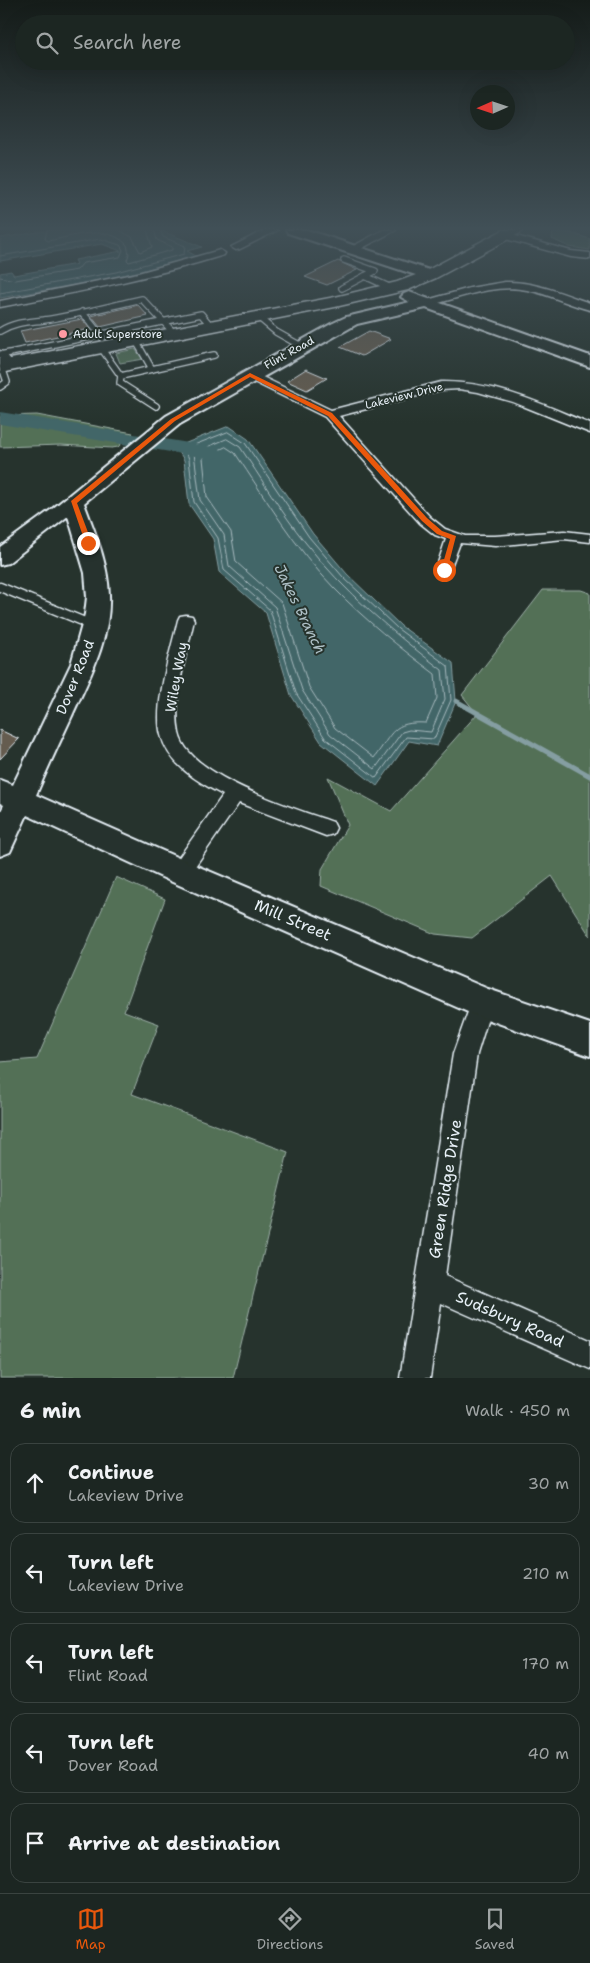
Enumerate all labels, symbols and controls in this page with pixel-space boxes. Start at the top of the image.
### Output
search box [15,15,575,70]
icon: search [33,29,61,57]
text: Search here [73,30,182,55]
north arrow [470,85,515,130]
place label: Adult Superstore [73,327,162,342]
marker: Adult Superstore [57,328,69,340]
street label: Flint Road [261,333,317,373]
street label: Lakeview Drive [363,379,445,413]
route end [77,532,100,555]
route start [433,559,456,582]
water label: Jakes Branch [270,561,330,657]
street label: Dover Road [52,637,98,717]
street label: Wiley Way [161,640,191,714]
street label: Mill Street [251,894,335,946]
street label: Green Ridge Drive [424,1118,466,1260]
street label: Sudsbury Road [453,1286,567,1352]
text: 6 min [20,1397,81,1425]
text: Walk · 450 m [465,1400,570,1421]
text: Continue [68,1460,154,1485]
icon: ahead [21,1469,49,1497]
text: 30 m [528,1473,569,1494]
text: Lakeview Drive [68,1485,184,1506]
text: Turn left [68,1550,154,1575]
icon: left [21,1559,49,1587]
text: 210 m [522,1563,569,1584]
text: Lakeview Drive [68,1575,184,1596]
text: Turn left [68,1640,154,1665]
icon: left [21,1649,49,1677]
text: 170 m [522,1653,569,1674]
text: Flint Road [68,1665,148,1686]
text: Turn left [68,1730,154,1755]
icon: left [21,1739,49,1767]
text: 40 m [527,1743,569,1764]
text: Dover Road [68,1755,158,1776]
icon: arrive [21,1829,49,1857]
text: Arrive at destination [68,1831,280,1856]
tab: Map [76,1905,106,1953]
tab: Directions [257,1905,323,1953]
tab: Saved [475,1905,514,1953]

